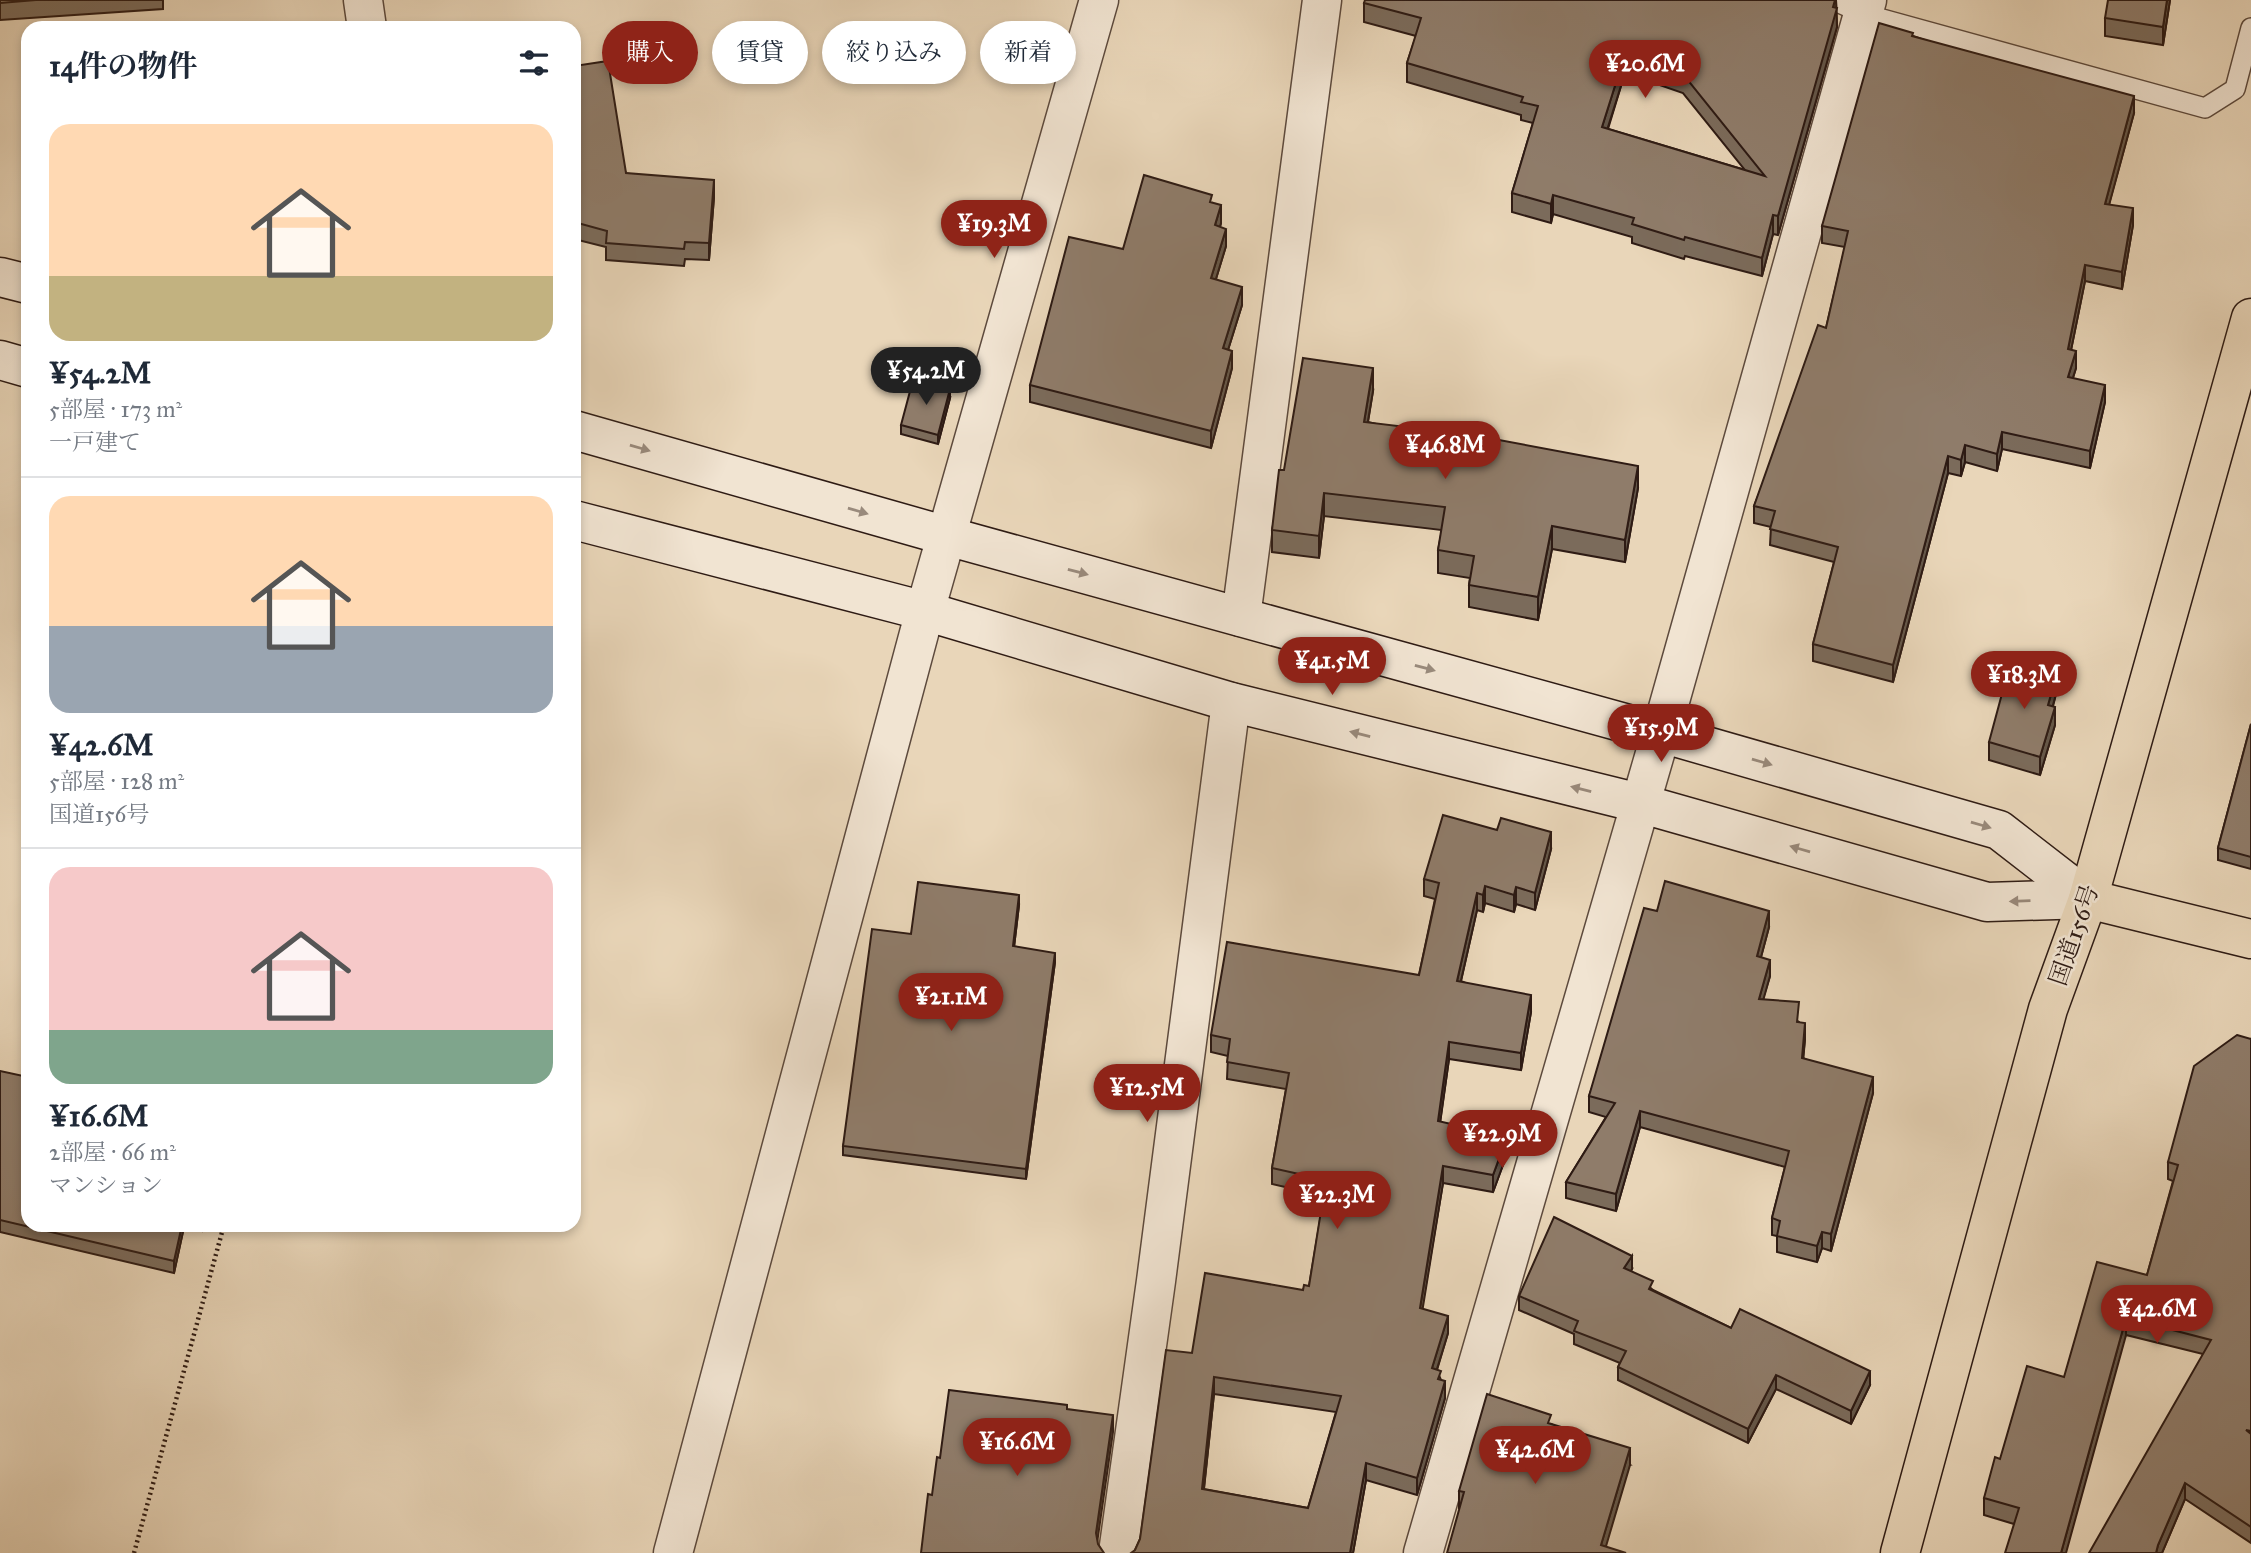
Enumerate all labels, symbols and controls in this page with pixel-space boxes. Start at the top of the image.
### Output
chip: 購入 [602,21,698,84]
chip: 賃貸 [712,21,808,84]
chip: 絞り込み [822,21,966,84]
chip: 新着 [980,21,1076,84]
pin: ¥20.6M [1588,41,1702,100]
icon: filters [515,44,553,82]
text: 14件の物件 [49,48,198,84]
text: ¥20.6M [1605,49,1685,77]
icon: home [238,170,364,296]
pin: ¥19.3M [937,201,1051,260]
text: ¥19.3M [957,209,1031,237]
pin: ¥54.2M [869,348,983,407]
text: ¥54.2M [49,355,151,391]
text: ¥54.2M [887,356,965,384]
text: 5部屋 · 173 m² [49,395,182,423]
pin: ¥46.8M [1388,421,1502,481]
text: 一戸建て [49,428,141,456]
text: ¥46.8M [1405,430,1485,458]
one-way arrow [629,444,650,454]
one-way arrow [848,506,869,516]
icon: home [238,542,364,668]
one-way arrow [1067,567,1089,578]
pin: ¥41.5M [1275,638,1389,697]
text: ¥41.5M [1294,646,1370,674]
pin: ¥18.3M [1967,652,2081,711]
text: ¥18.3M [1987,660,2061,688]
one-way arrow [1414,663,1436,674]
pin: ¥15.9M [1604,704,1718,764]
text: ¥15.9M [1624,713,1698,741]
text: ¥42.6M [49,727,153,763]
one-way arrow [1349,728,1371,739]
one-way arrow [1752,757,1773,767]
text: 5部屋 · 128 m² [49,767,184,795]
one-way arrow [1569,783,1591,794]
text: 国道156号 [49,800,149,828]
one-way arrow [1971,820,1992,830]
one-way arrow [1789,844,1810,854]
street label: 国道156号 [2043,881,2105,989]
one-way arrow [2009,896,2031,907]
icon: home [238,913,364,1039]
pin: ¥21.1M [894,974,1008,1033]
text: ¥21.1M [914,982,988,1010]
pin: ¥12.5M [1090,1064,1204,1124]
text: ¥12.5M [1110,1073,1184,1101]
text: ¥16.6M [49,1098,148,1134]
pin: ¥22.9M [1445,1110,1559,1170]
text: ¥22.9M [1462,1119,1542,1147]
text: 2部屋 · 66 m² [49,1138,176,1166]
text: マンション [49,1171,163,1199]
pin: ¥22.3M [1280,1172,1394,1231]
text: ¥22.3M [1299,1180,1375,1208]
pin: ¥42.6M [2100,1286,2214,1345]
text: ¥42.6M [2117,1294,2197,1322]
pin: ¥16.6M [960,1418,1074,1478]
pin: ¥42.6M [1478,1426,1592,1486]
text: ¥16.6M [979,1427,1055,1455]
text: ¥42.6M [1495,1435,1575,1463]

